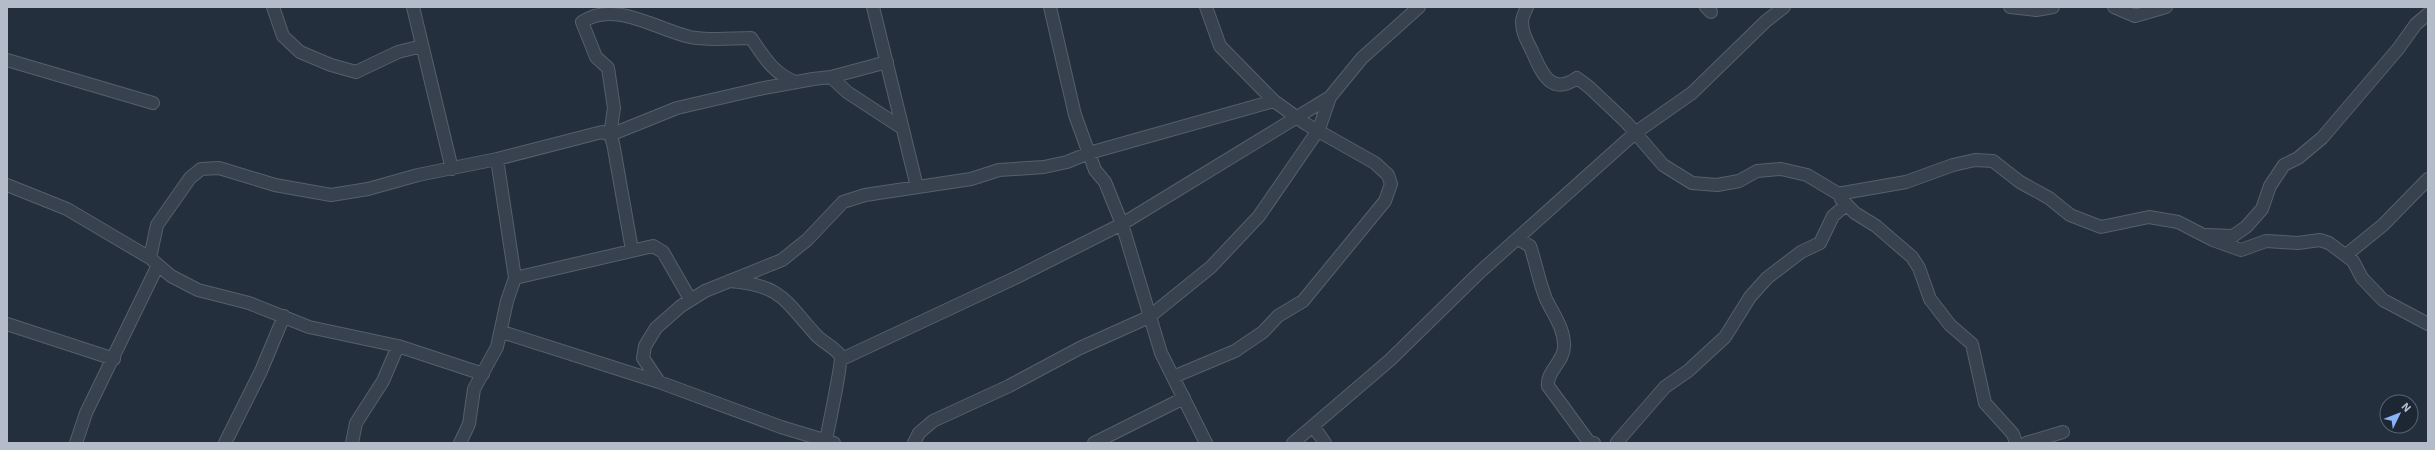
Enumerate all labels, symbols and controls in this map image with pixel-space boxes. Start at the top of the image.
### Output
north arrow [2379,394,2419,434]
text: N [2398,399,2414,415]

